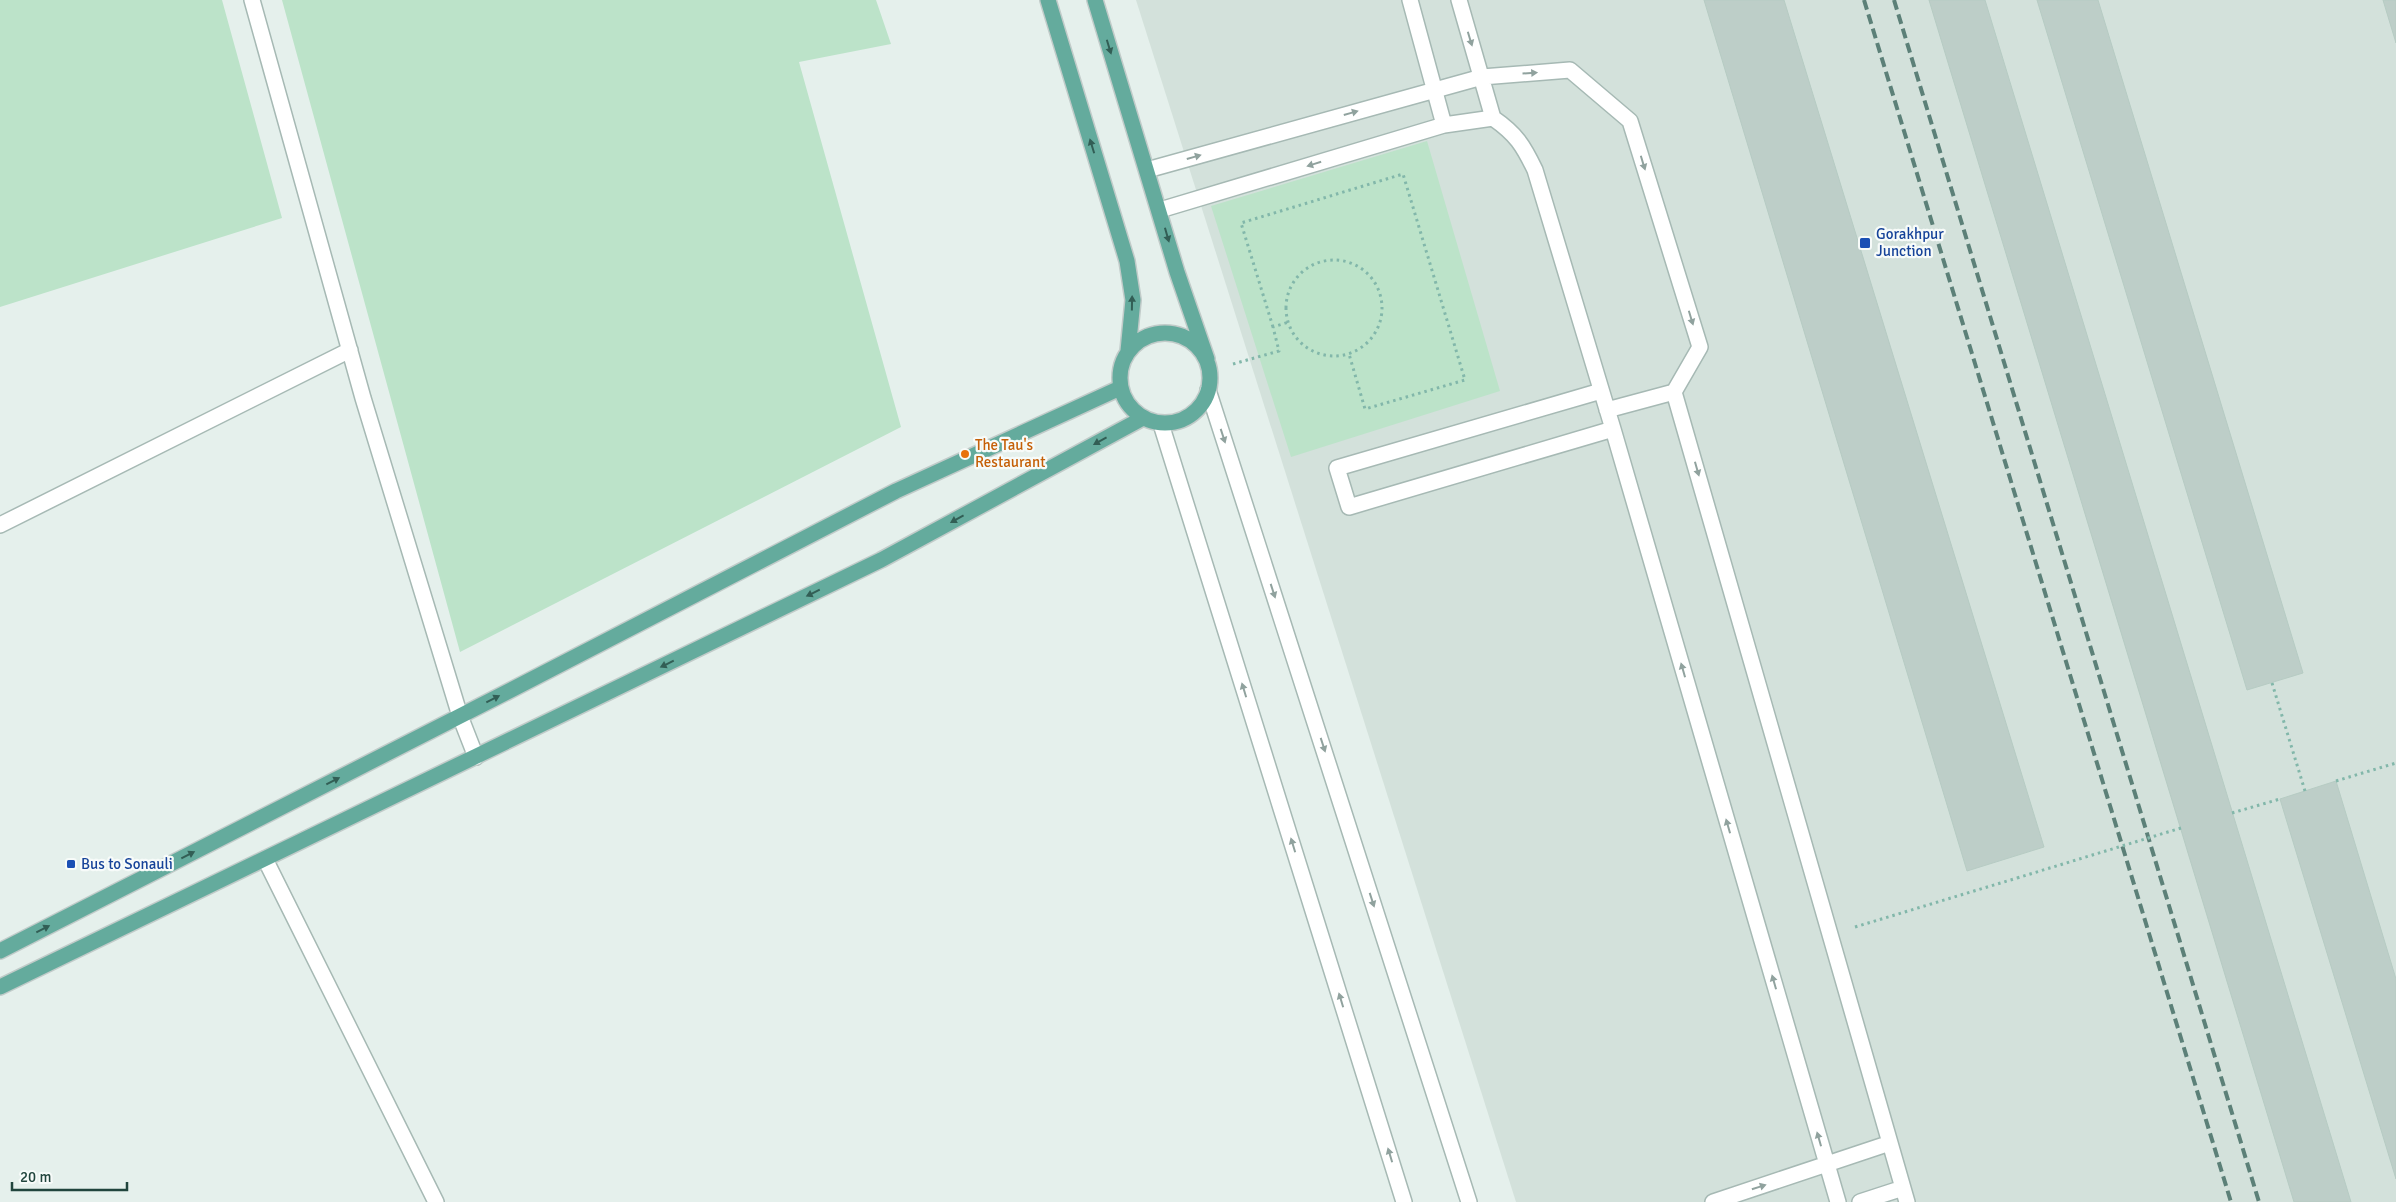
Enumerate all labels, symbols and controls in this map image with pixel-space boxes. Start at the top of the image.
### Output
one-way arrow [1467,31,1475,46]
one-way arrow [1106,39,1114,54]
one-way arrow [1523,69,1539,77]
one-way arrow [1343,109,1358,117]
one-way arrow [1087,138,1095,153]
one-way arrow [1187,152,1202,160]
one-way arrow [1639,156,1647,171]
one-way arrow [1306,161,1321,169]
place label: Gorakhpur Junction [1876,225,1944,260]
one-way arrow [1163,228,1171,243]
marker: Gorakhpur Junction [1858,236,1872,250]
one-way arrow [1128,295,1136,311]
one-way arrow [1688,311,1696,326]
one-way arrow [1219,429,1227,444]
place label: The Tau's Restaurant [975,436,1045,471]
one-way arrow [1092,437,1107,445]
marker: The Tau's Restaurant [959,448,971,460]
one-way arrow [1693,462,1701,477]
one-way arrow [950,515,964,523]
one-way arrow [1269,583,1277,598]
one-way arrow [806,590,820,598]
one-way arrow [659,660,674,669]
one-way arrow [1679,663,1687,678]
one-way arrow [1240,683,1247,698]
one-way arrow [486,695,501,703]
one-way arrow [1319,738,1327,753]
one-way arrow [326,777,340,785]
one-way arrow [1724,819,1732,834]
one-way arrow [1288,838,1296,853]
one-way arrow [181,851,195,859]
place label: Bus to Sonauli [81,855,173,873]
marker: Bus to Sonauli [65,858,77,870]
one-way arrow [1369,893,1377,908]
one-way arrow [36,925,51,933]
one-way arrow [1769,975,1777,990]
one-way arrow [1337,993,1345,1008]
one-way arrow [1815,1131,1823,1146]
one-way arrow [1385,1148,1393,1163]
scale bar [12,1160,128,1192]
text: 20 m [20,1168,51,1186]
one-way arrow [1752,1182,1767,1190]

